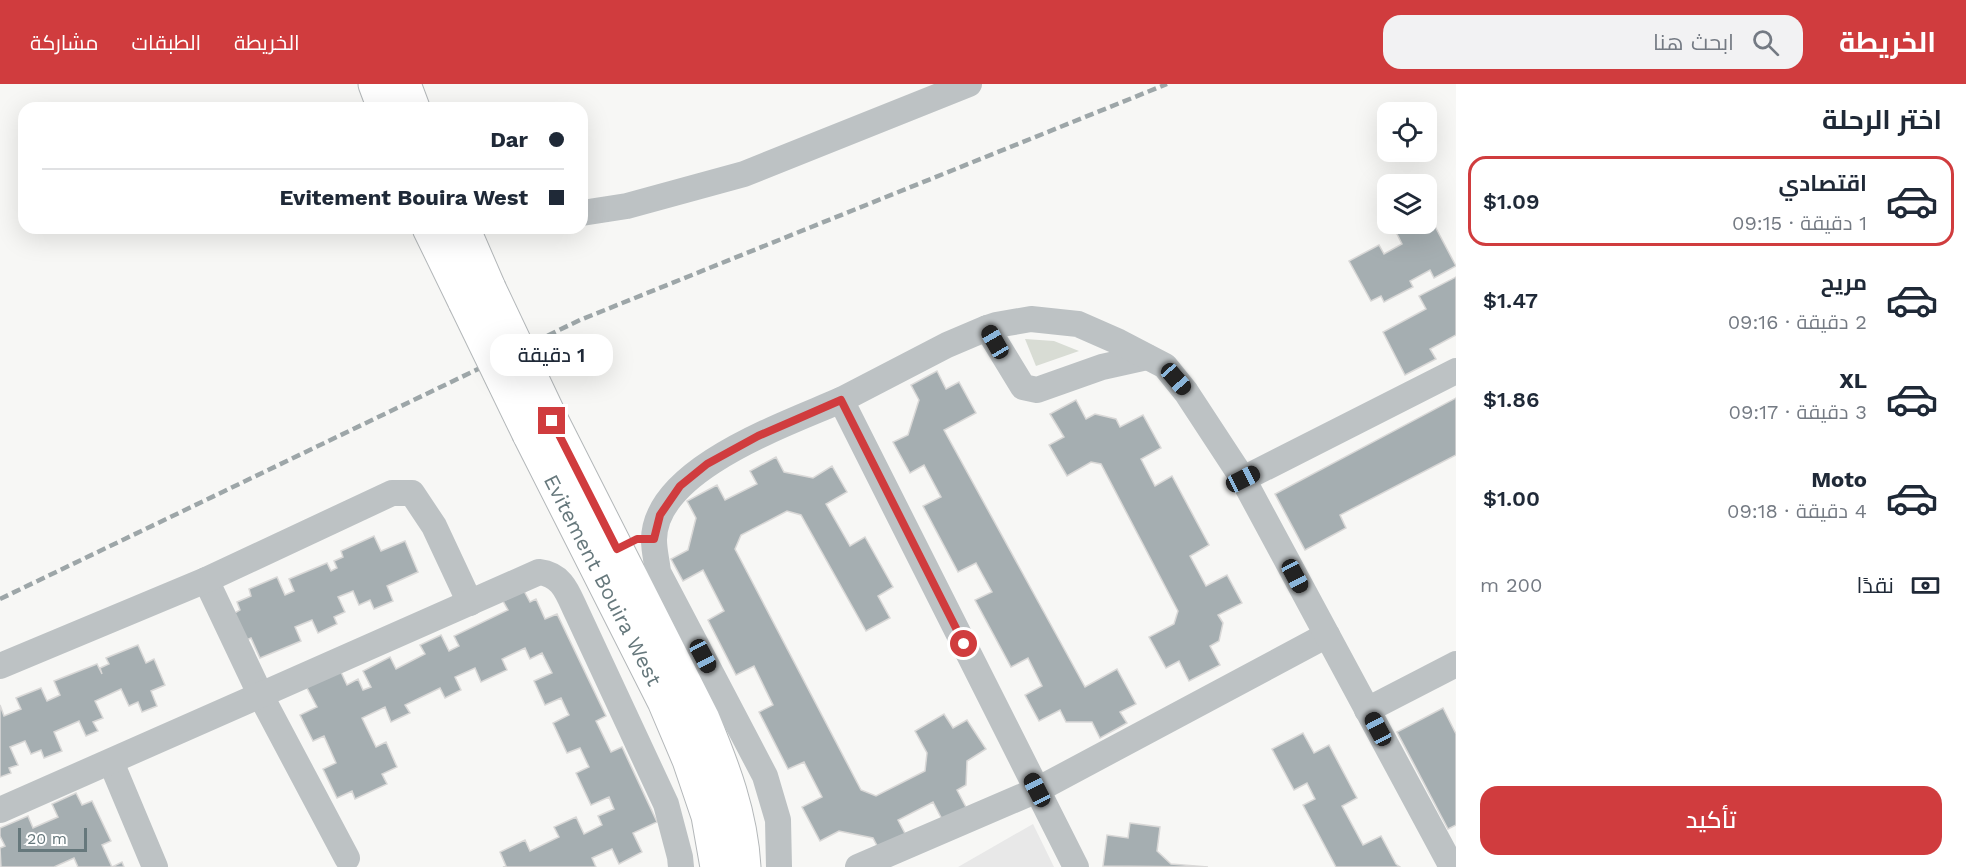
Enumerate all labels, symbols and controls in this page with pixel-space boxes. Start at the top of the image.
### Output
search box [1383,15,1803,69]
icon: search [1749,26,1782,59]
text: الخريطة [1839,26,1936,59]
text: مشاركة [30,30,99,55]
text: الطبقات [132,30,201,55]
text: الخريطة [234,30,300,55]
text: ابحث هنا [1653,30,1734,55]
map controls [1377,102,1437,234]
button: locate [1377,102,1437,162]
text: اختر الرحلة [1822,104,1942,136]
text: Dar [490,127,528,152]
text: اقتصادي [1778,171,1867,196]
button: layers [1377,174,1437,234]
icon: car [1885,174,1939,228]
text: Evitement Bouira West [280,185,528,210]
text: $1.09 [1483,189,1540,214]
text: 1 دقيقة · 09:15 [1732,211,1867,235]
text: مريح [1821,270,1867,295]
icon: car [1885,273,1939,327]
text: $1.47 [1483,288,1538,313]
text: 2 دقيقة · 09:16 [1728,310,1867,334]
car [978,322,1012,362]
callout: 1 دقيقة [490,334,614,376]
text: 1 دقيقة [518,343,585,367]
car [1157,360,1195,398]
text: XL [1839,368,1867,393]
icon: car [1885,372,1939,426]
text: $1.86 [1483,387,1539,412]
text: 3 دقيقة · 09:17 [1729,400,1867,424]
route end [538,407,565,434]
car [1223,463,1263,495]
text: Moto [1811,467,1867,492]
street label: Evitement Bouira West [539,470,667,690]
icon: car [1885,471,1939,525]
text: $1.00 [1483,486,1540,511]
text: 4 دقيقة · 09:18 [1727,499,1867,523]
car [1279,556,1311,596]
icon: cash [1909,569,1942,602]
text: 200 m [1480,573,1542,597]
text: نقدًا [1856,573,1894,598]
route start [950,630,977,657]
car [687,636,719,676]
car [1362,709,1394,749]
car [1021,770,1053,810]
button: تأكيد [1480,786,1942,855]
scale bar [18,825,87,852]
text: 20 m [27,829,67,848]

